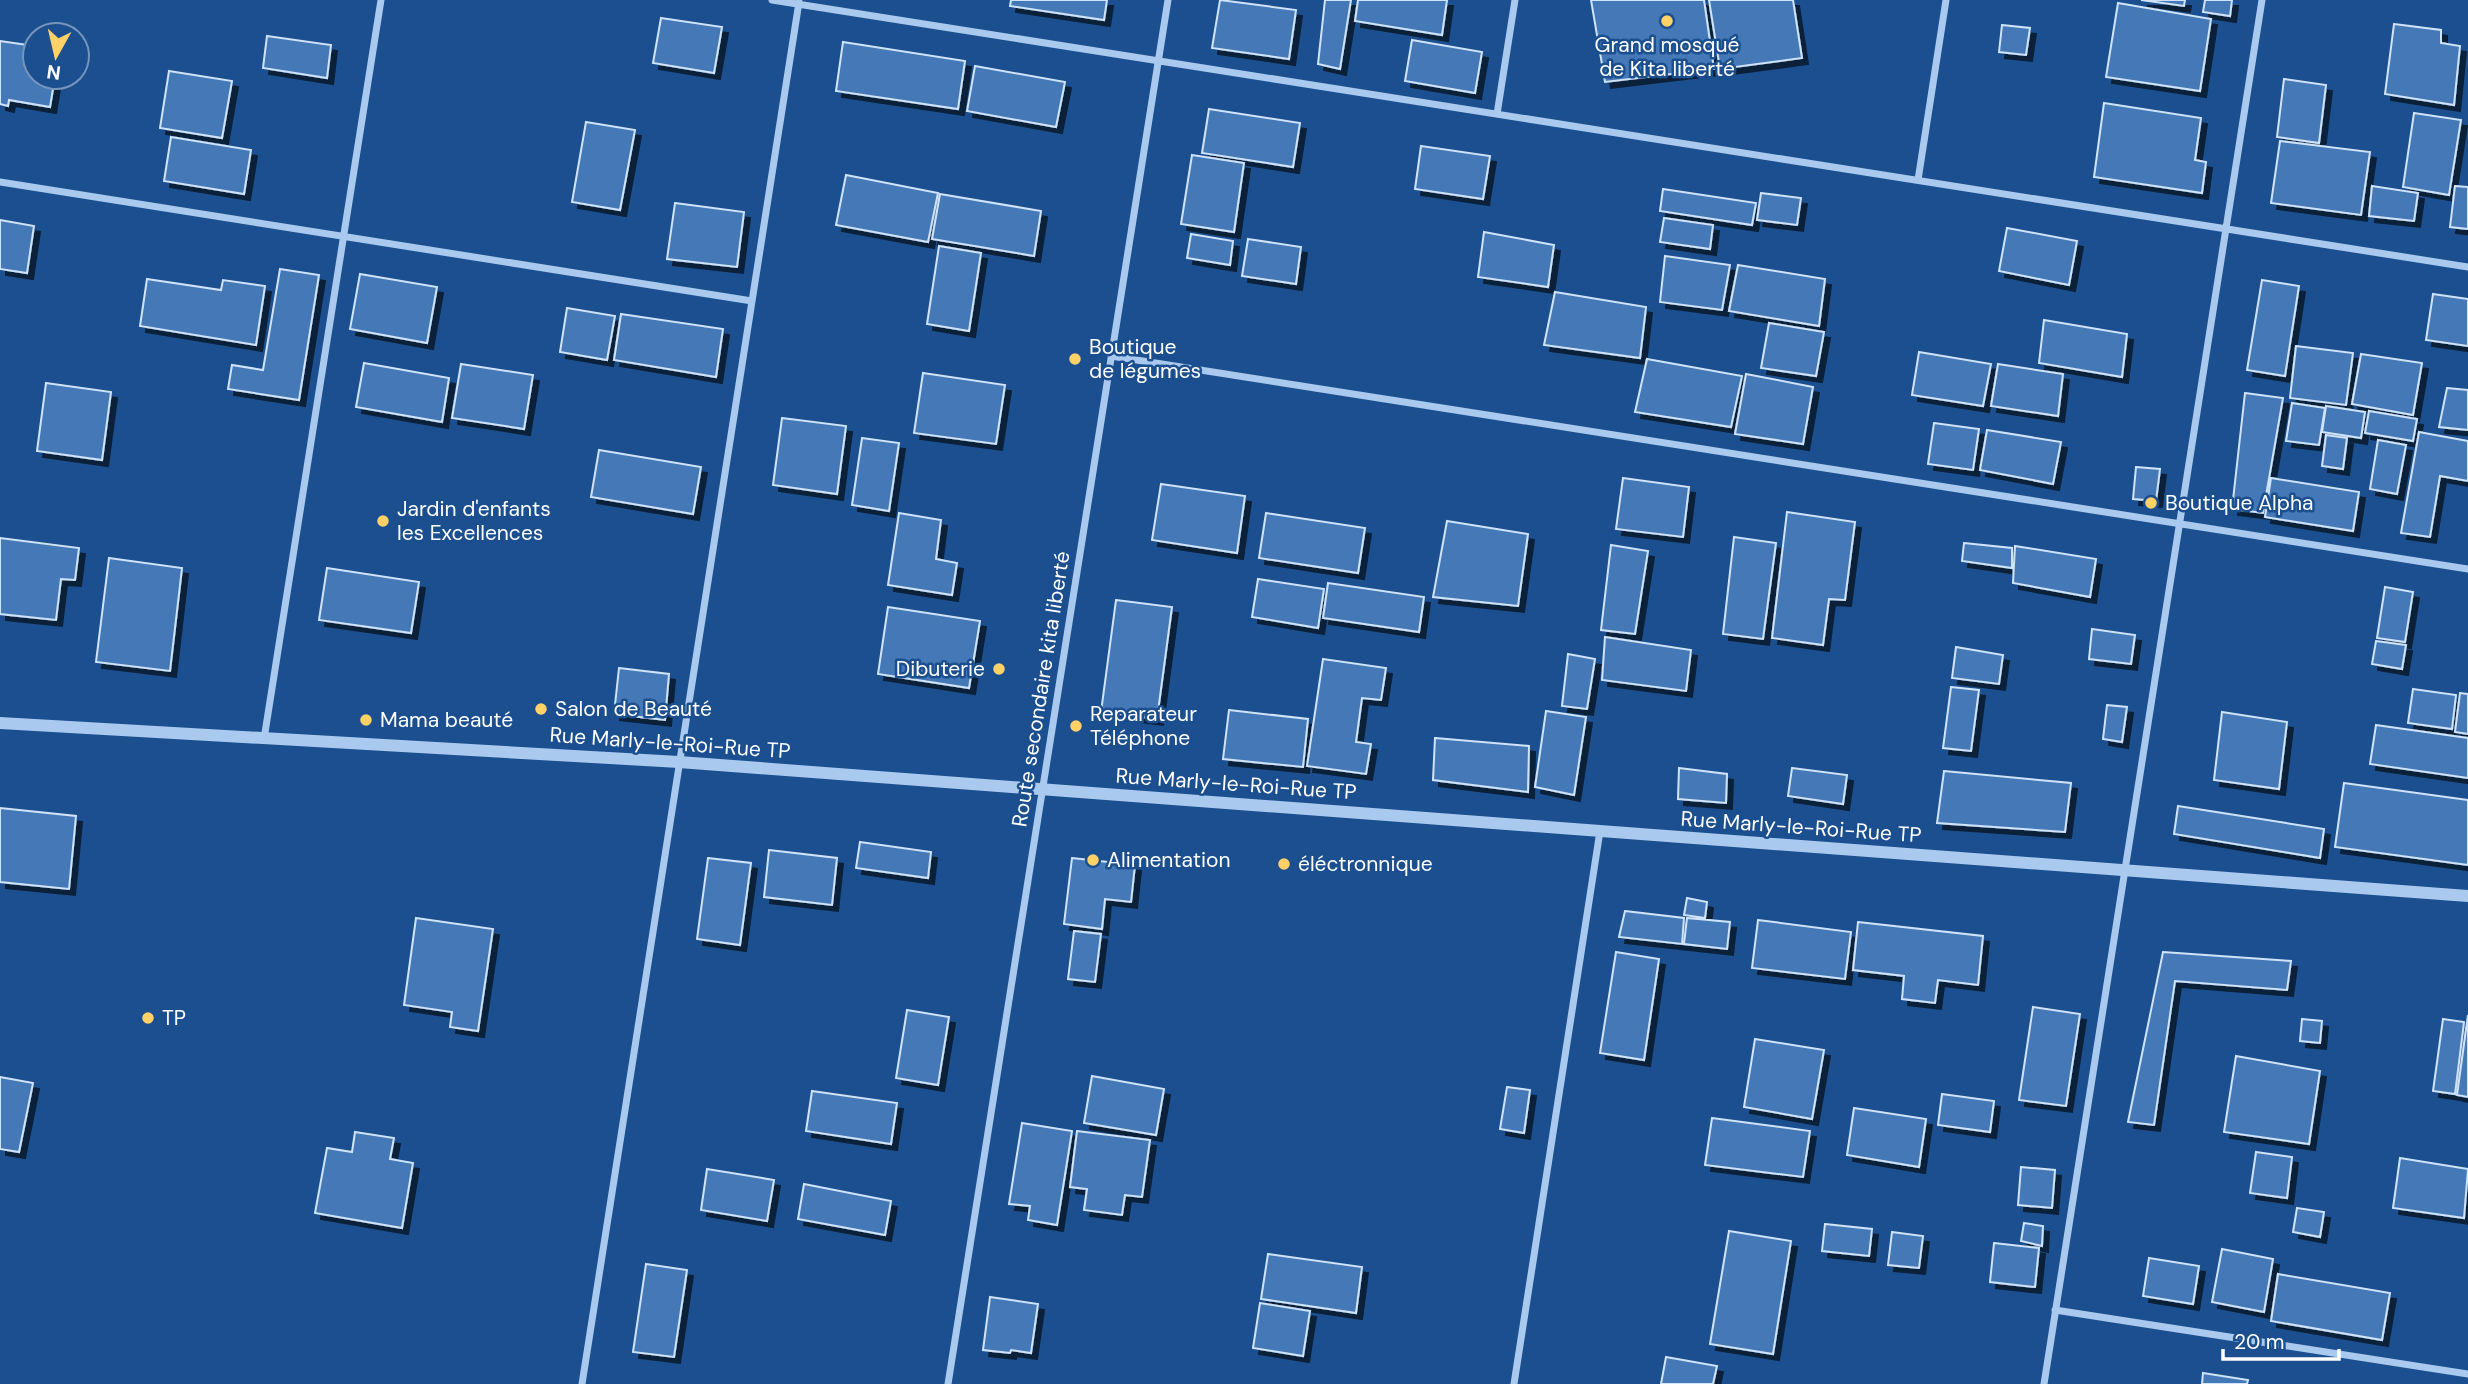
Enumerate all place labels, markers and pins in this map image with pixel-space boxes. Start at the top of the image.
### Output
marker: Grand mosqué de Kita liberté [1659,13,1675,29]
place label: Grand mosqué de Kita liberté [1595,31,1739,83]
place label: Boutique de légumes [1089,333,1201,385]
marker: Boutique de légumes [1067,351,1083,367]
place label: Boutique Alpha [2165,489,2313,517]
place label: Jardin d'enfants les Excellences [397,495,551,547]
marker: Boutique Alpha [2143,495,2159,511]
marker: Jardin d'enfants les Excellences [375,513,391,529]
place label: Dibuterie [896,655,985,683]
marker: Dibuterie [991,661,1007,677]
place label: Salon de Beauté [555,695,712,723]
place label: Reparateur Téléphone [1090,700,1197,752]
marker: Salon de Beauté [533,701,549,717]
place label: Mama beauté [380,706,513,734]
marker: Mama beauté [358,712,374,728]
marker: Reparateur Téléphone [1068,718,1084,734]
place label: Alimentation [1107,846,1231,874]
place label: éléctronnique [1298,850,1433,878]
marker: Alimentation [1085,852,1101,868]
marker: éléctronnique [1276,856,1292,872]
place label: TP [162,1004,186,1032]
marker: TP [140,1010,156,1026]

